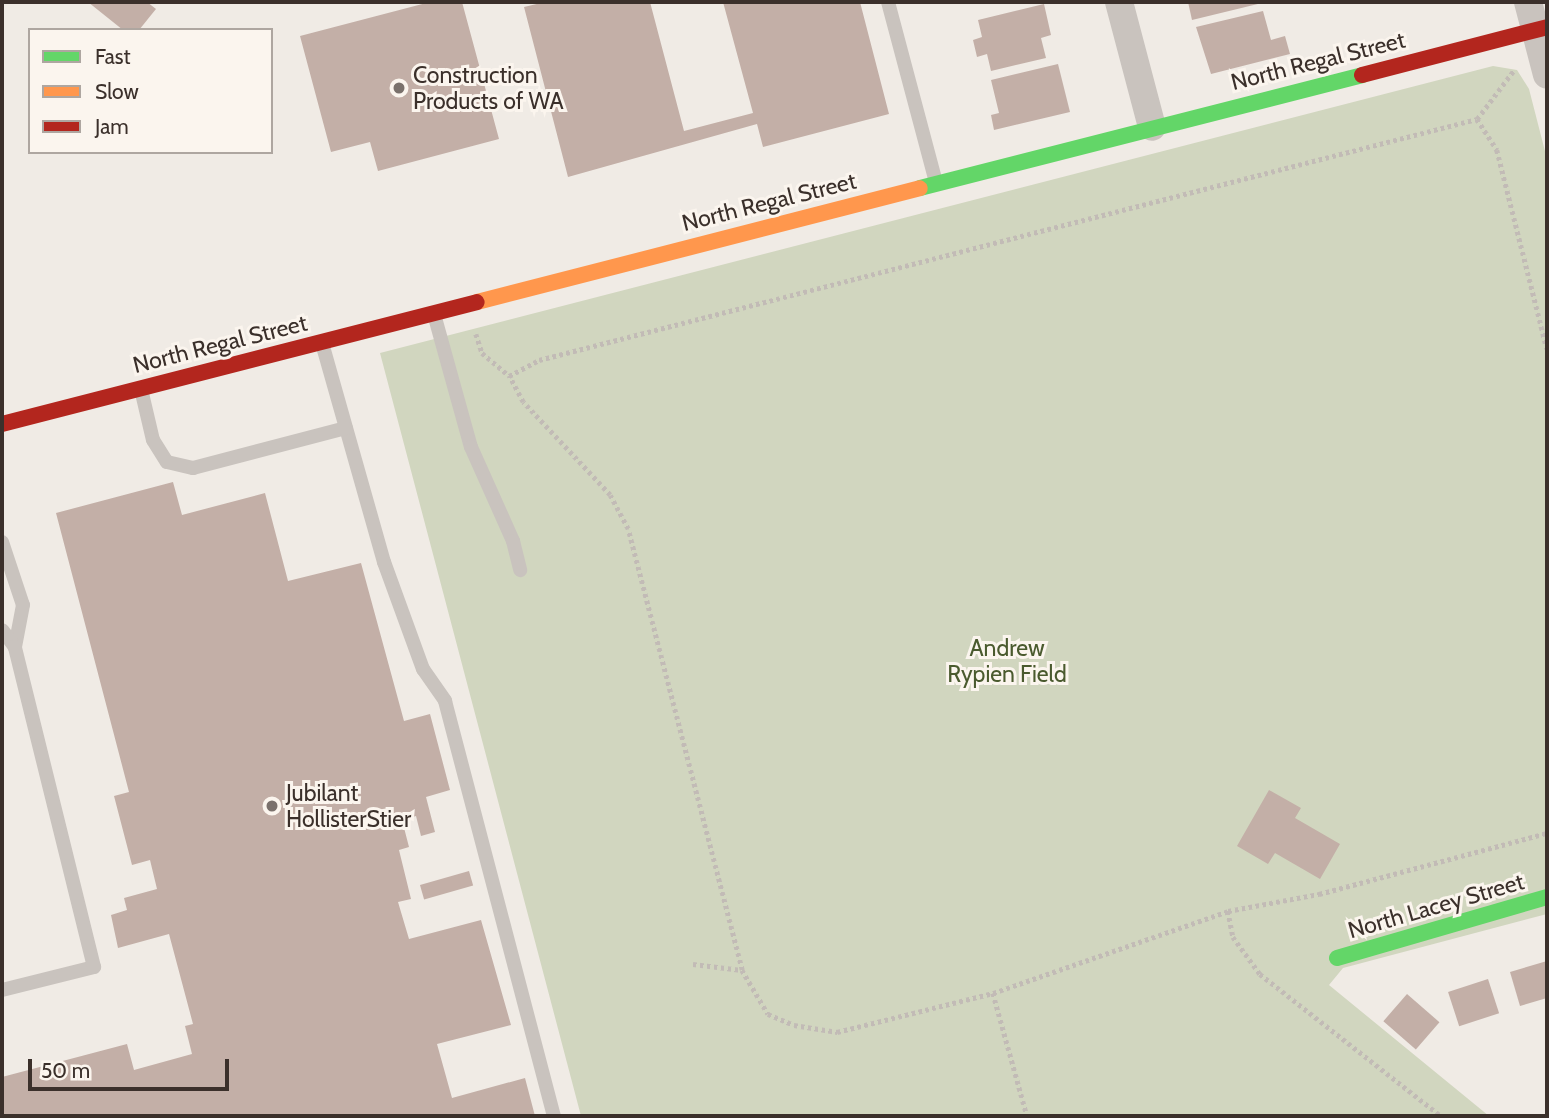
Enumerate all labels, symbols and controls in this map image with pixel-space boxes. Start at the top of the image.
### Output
street label: North Regal Street [1228,26,1408,96]
legend [28,28,273,154]
text: Fast [95,44,131,69]
place label: Construction Products of WA [413,61,564,115]
text: Slow [95,79,139,104]
marker: Construction Products of WA [391,80,407,96]
text: Jam [95,114,129,139]
street label: North Regal Street [679,167,859,237]
street label: North Regal Street [130,309,310,379]
park label: Andrew Rypien Field [947,634,1067,688]
place label: Jubilant HollisterStier [286,779,411,833]
marker: Jubilant HollisterStier [264,798,280,814]
street label: North Lacey Street [1345,868,1527,944]
scale bar [32,1044,233,1088]
text: 50 m [41,1058,90,1083]

